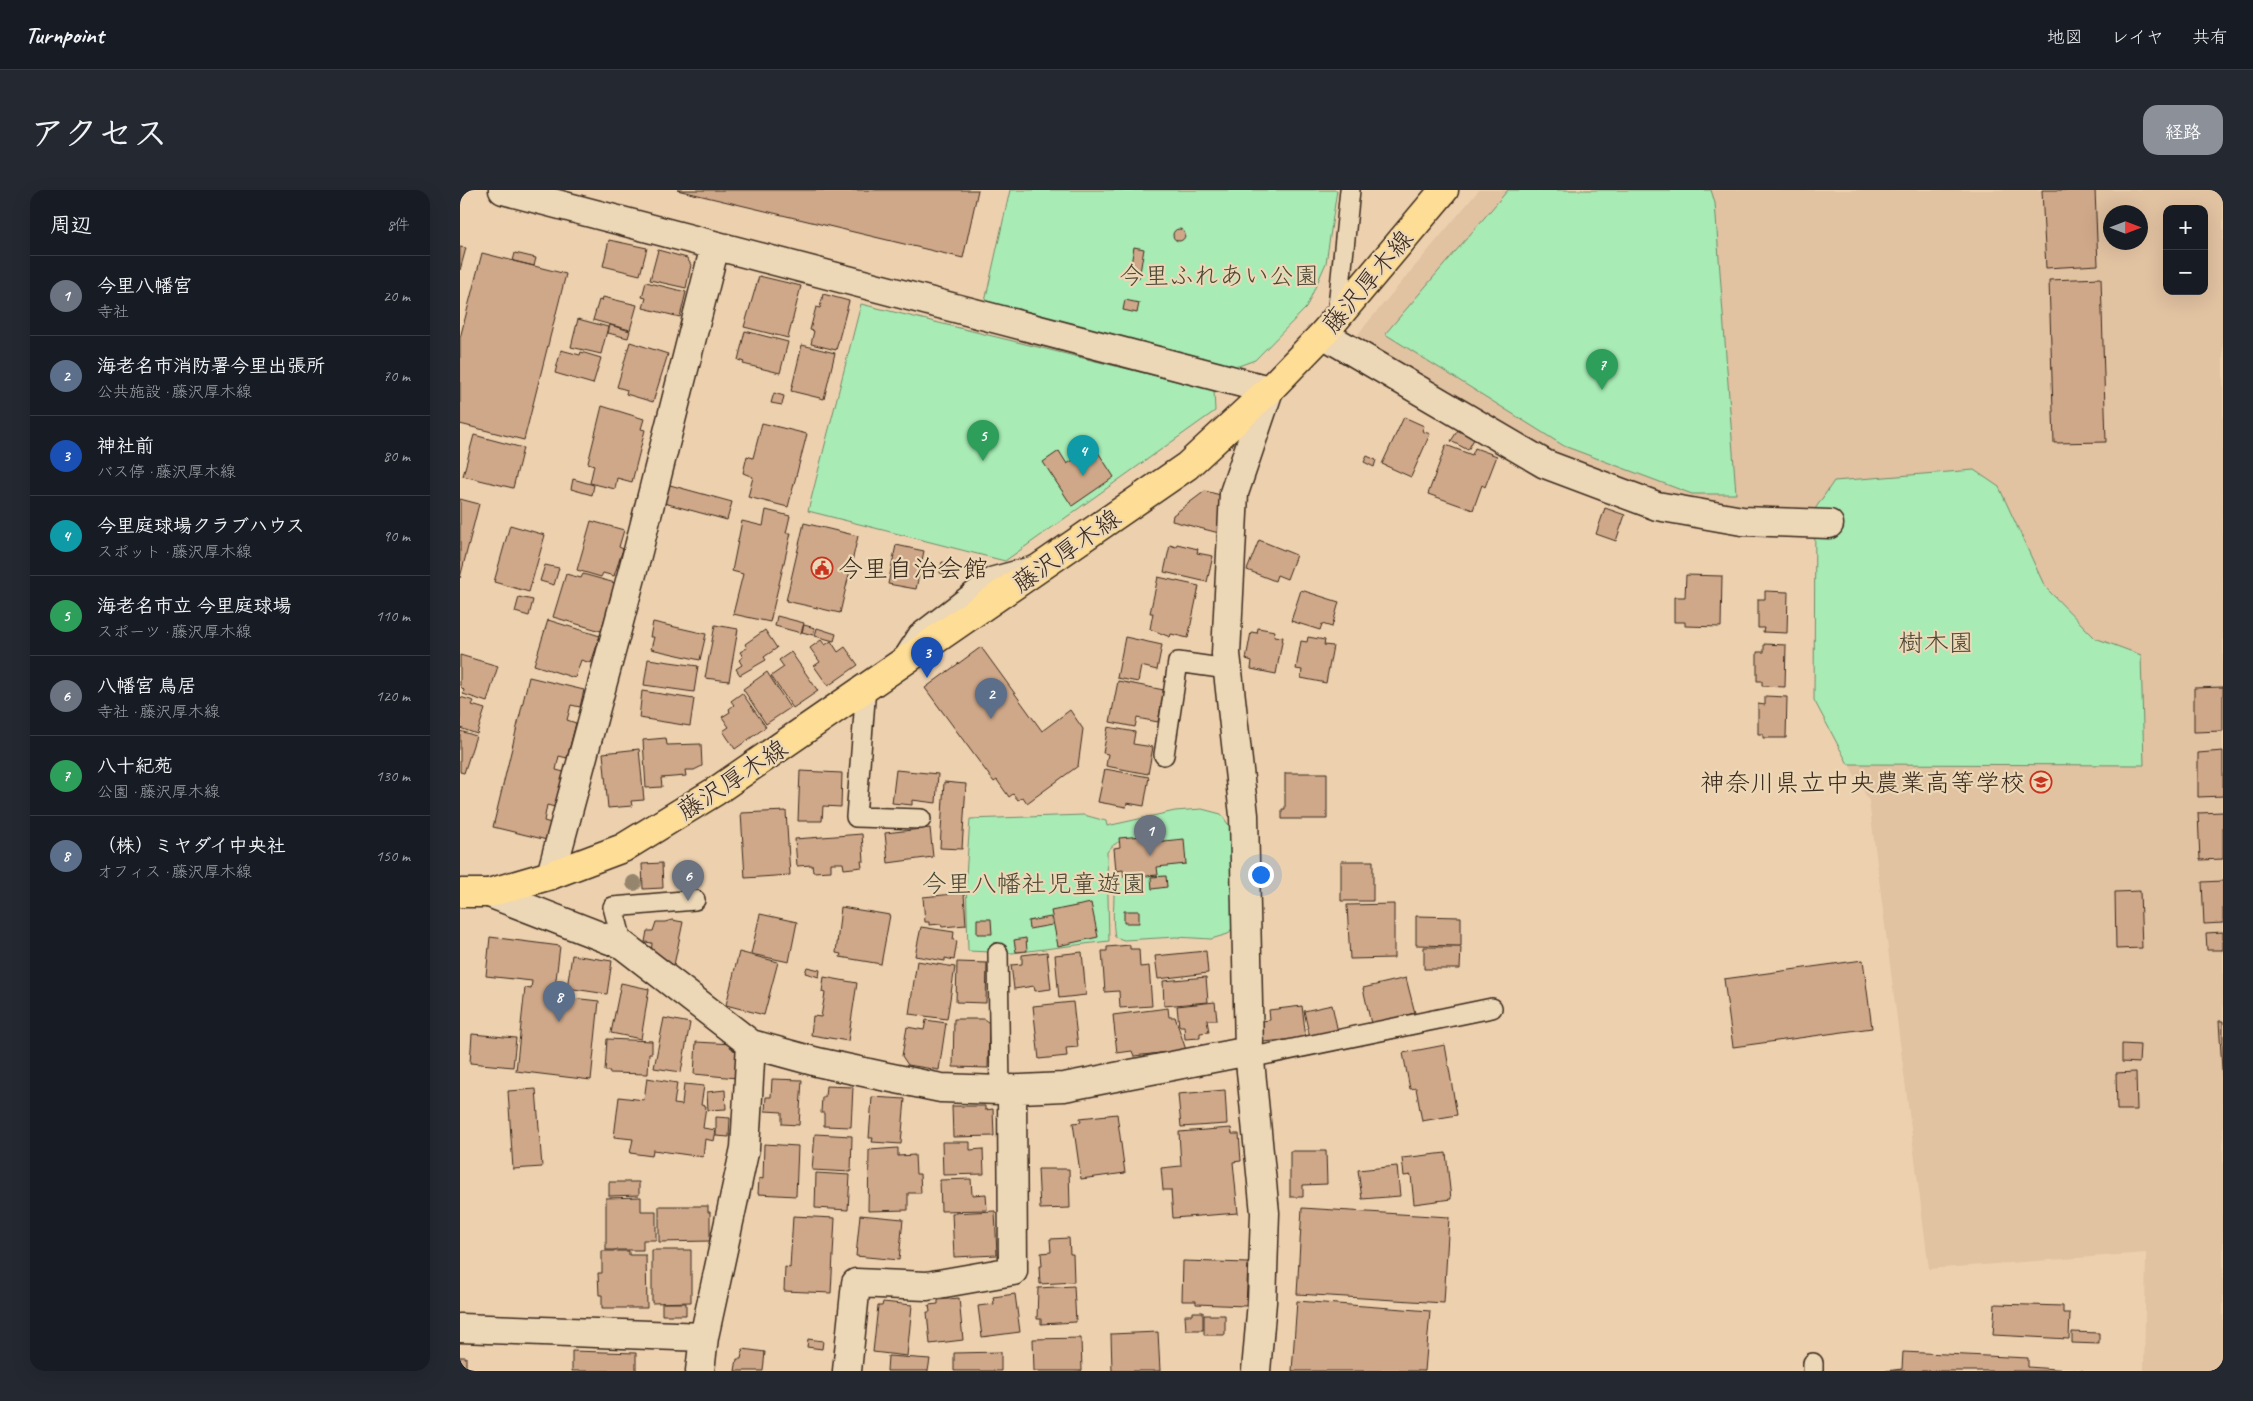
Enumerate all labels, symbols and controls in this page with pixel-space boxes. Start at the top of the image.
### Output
text: Turnpoint [25,20,104,50]
text: 地図 [2047,26,2083,48]
text: レイヤ [2111,26,2164,48]
text: 共有 [2192,26,2228,48]
button: 経路 [2143,105,2223,155]
text: アクセス [30,111,168,156]
north arrow [2103,205,2148,250]
map controls [2163,205,2208,295]
button: + [2163,205,2208,250]
text: 周辺 [50,212,92,238]
text: 8件 [387,215,410,235]
street label: 藤沢厚木線 [1315,223,1420,340]
button: − [2163,250,2208,295]
park label: 今里ふれあい公園 [1119,260,1319,292]
text: 今里八幡宮 [97,274,192,298]
text: 1 [62,286,70,306]
text: 20 m [383,286,410,306]
text: 寺社 [97,302,129,322]
pin: 7 [1586,349,1618,390]
text: 海老名市消防署今里出張所 [97,354,325,378]
text: 2 [62,366,70,386]
text: 70 m [383,366,410,386]
text: 公共施設 · 藤沢厚木線 [97,382,252,402]
pin: 5 [967,420,999,461]
text: 神社前 [97,434,154,458]
pin: 4 [1067,435,1099,476]
text: 3 [62,446,70,466]
text: 80 m [383,446,410,466]
text: バス停 · 藤沢厚木線 [97,462,236,482]
street label: 藤沢厚木線 [1006,502,1127,600]
text: 今里庭球場クラブハウス [97,514,305,538]
text: 4 [62,526,70,546]
text: 90 m [383,526,410,546]
text: スポット · 藤沢厚木線 [97,542,252,562]
place label: 今里自治会館 [838,553,988,585]
public building icon: 今里自治会館 [810,556,834,580]
text: 海老名市立 今里庭球場 [97,594,292,618]
text: 5 [63,606,69,626]
text: 110 m [376,606,410,626]
text: スポーツ · 藤沢厚木線 [97,622,251,642]
park label: 樹木園 [1898,627,1974,659]
pin: 3 [911,637,943,678]
text: 八幡宮 鳥居 [97,674,197,698]
pin: 2 [975,678,1007,719]
text: 6 [62,686,70,706]
text: 120 m [376,686,410,706]
text: 寺社 · 藤沢厚木線 [97,702,220,722]
street label: 藤沢厚木線 [671,732,794,827]
text: 八十紀苑 [97,754,173,778]
text: 7 [62,766,70,786]
text: 130 m [376,766,410,786]
place label: 神奈川県立中央農業高等学校 [1700,767,2025,799]
school or university icon: 神奈川県立中央農業高等学校 [2029,770,2053,794]
text: 公園 · 藤沢厚木線 [97,782,220,802]
pin: 1 [1134,815,1166,856]
text: （株）ミヤダイ中央社 [97,834,285,858]
text: 8 [62,846,70,866]
text: 150 m [376,846,410,866]
pin: 6 [672,860,704,901]
text: オフィス · 藤沢厚木線 [97,862,252,882]
your location [1248,862,1274,888]
park label: 今里八幡社児童遊園 [921,868,1147,900]
pin: 8 [543,981,575,1022]

